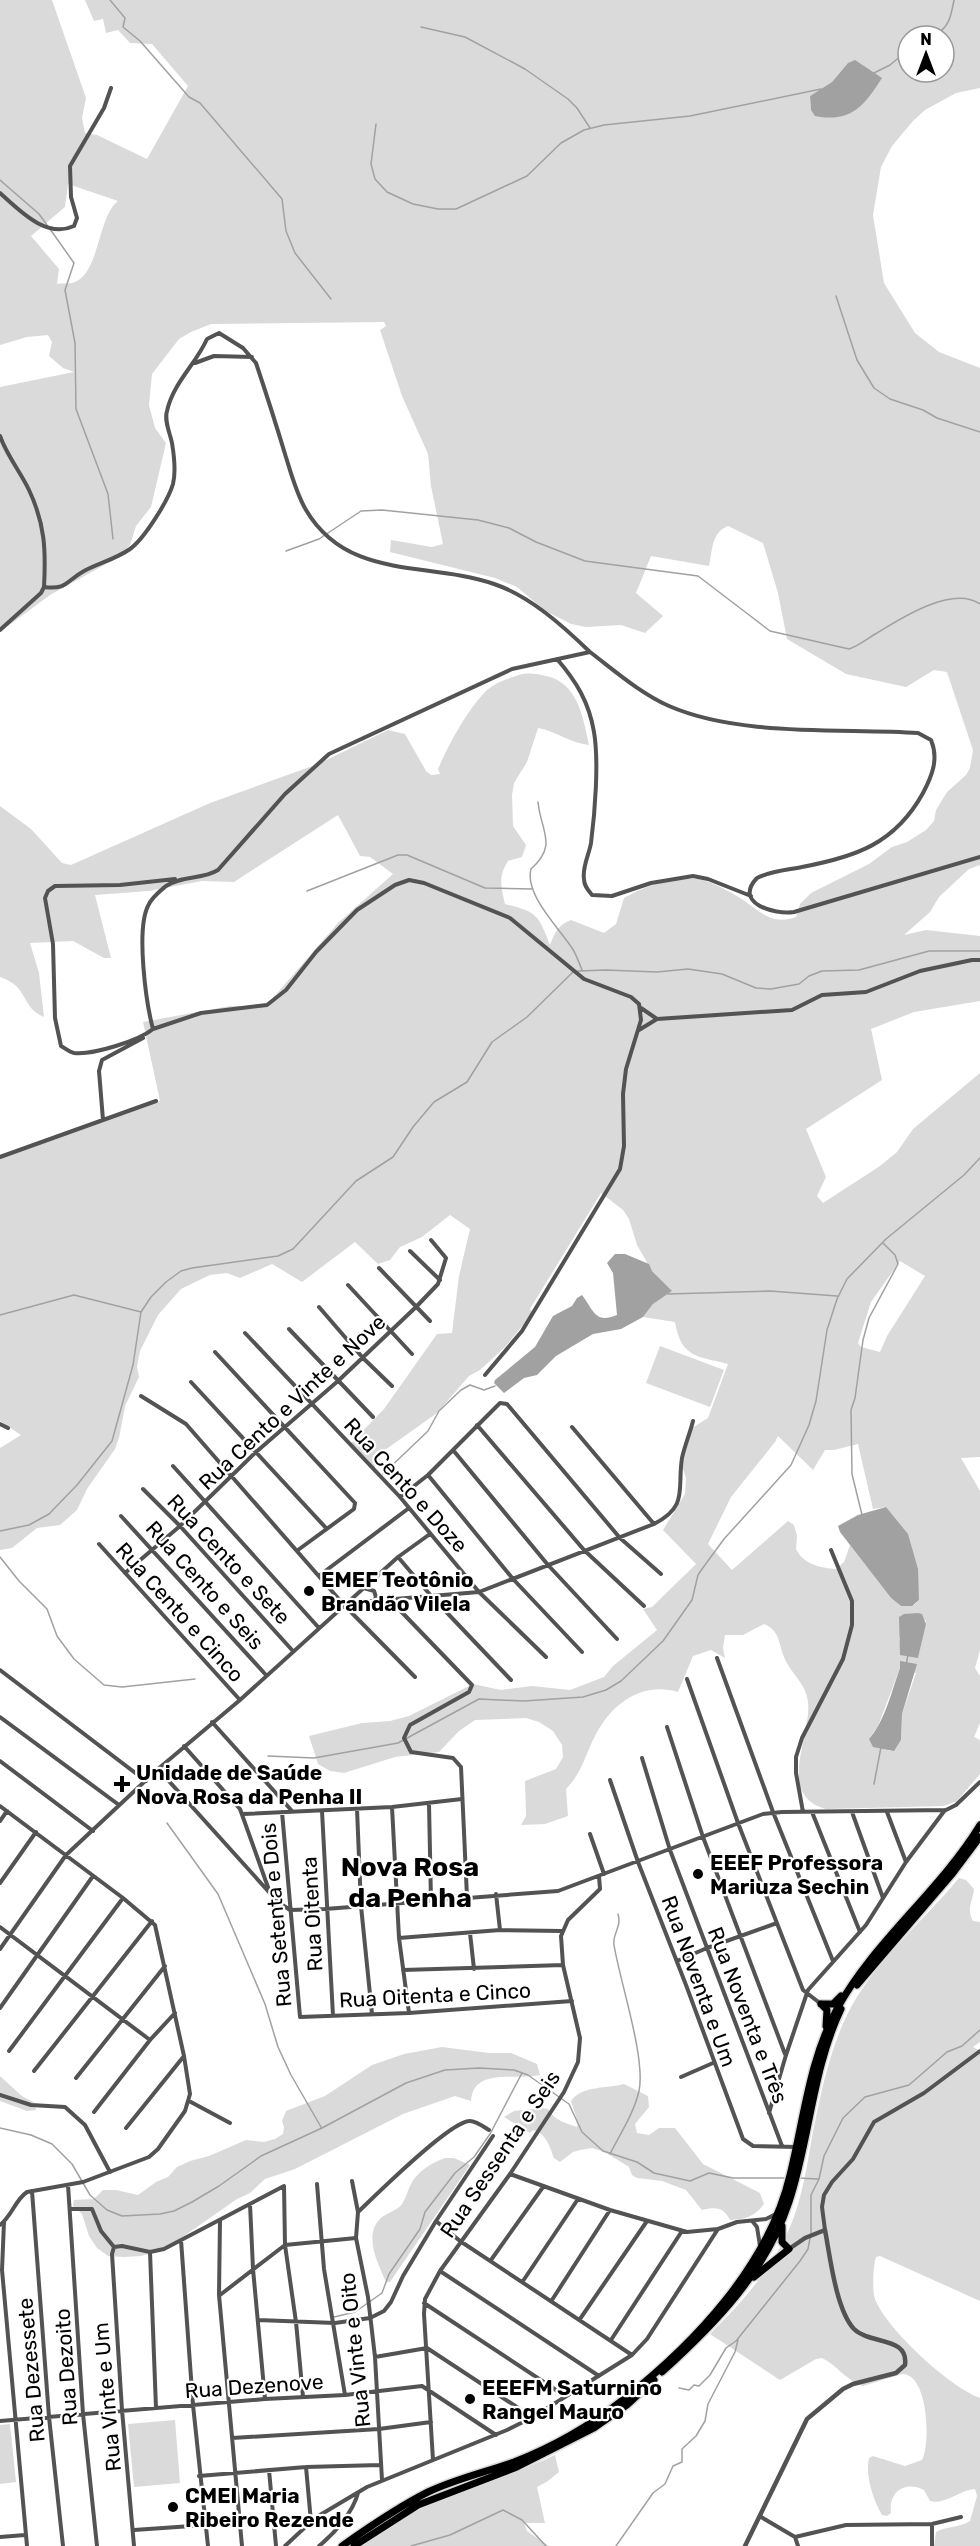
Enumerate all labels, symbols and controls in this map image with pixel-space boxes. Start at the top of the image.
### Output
north arrow [896,24,956,84]
text: N [920,30,932,49]
street label: Rua Cento e Vinte e Nove [194,1309,390,1495]
street label: Rua Cento e Doze [339,1413,473,1557]
street label: Rua Cento e Sete [162,1489,296,1629]
street label: Rua Cento e Seis [141,1516,269,1654]
street label: Rua Cento e Cinco [111,1537,249,1687]
place label: EMEF Teotônio Brandão Vilela [321,1567,474,1616]
marker: EMEF Teotônio Brandão Vilela [302,1584,316,1598]
place label: Unidade de Saúde Nova Rosa da Penha II [136,1760,362,1809]
marker: Unidade de Saúde Nova Rosa da Penha II [113,1775,131,1793]
street label: Rua Setenta e Dois [256,1822,296,2008]
place label: EEEF Professora Mariuza Sechin [710,1850,883,1899]
district label: Nova Rosa da Penha [341,1851,479,1914]
street label: Rua Oitenta [297,1856,327,1972]
marker: EEEF Professora Mariuza Sechin [691,1867,705,1881]
street label: Rua Noventa e Um [656,1892,742,2070]
street label: Rua Noventa e Três [703,1923,793,2107]
street label: Rua Oitenta e Cinco [338,1977,532,2013]
street label: Rua Sessenta e Seis [435,2066,565,2242]
street label: Rua Vinte e Oito [334,2271,376,2429]
street label: Rua Dezessete [12,2297,50,2443]
street label: Rua Dezoito [49,2308,83,2426]
street label: Rua Vinte e Um [88,2322,126,2472]
street label: Rua Dezenove [184,2369,324,2403]
place label: EEEFM Saturnino Rangel Mauro [482,2375,662,2424]
marker: EEEFM Saturnino Rangel Mauro [463,2392,477,2406]
place label: CMEI Maria Ribeiro Rezende [185,2483,354,2532]
marker: CMEI Maria Ribeiro Rezende [166,2500,180,2514]

